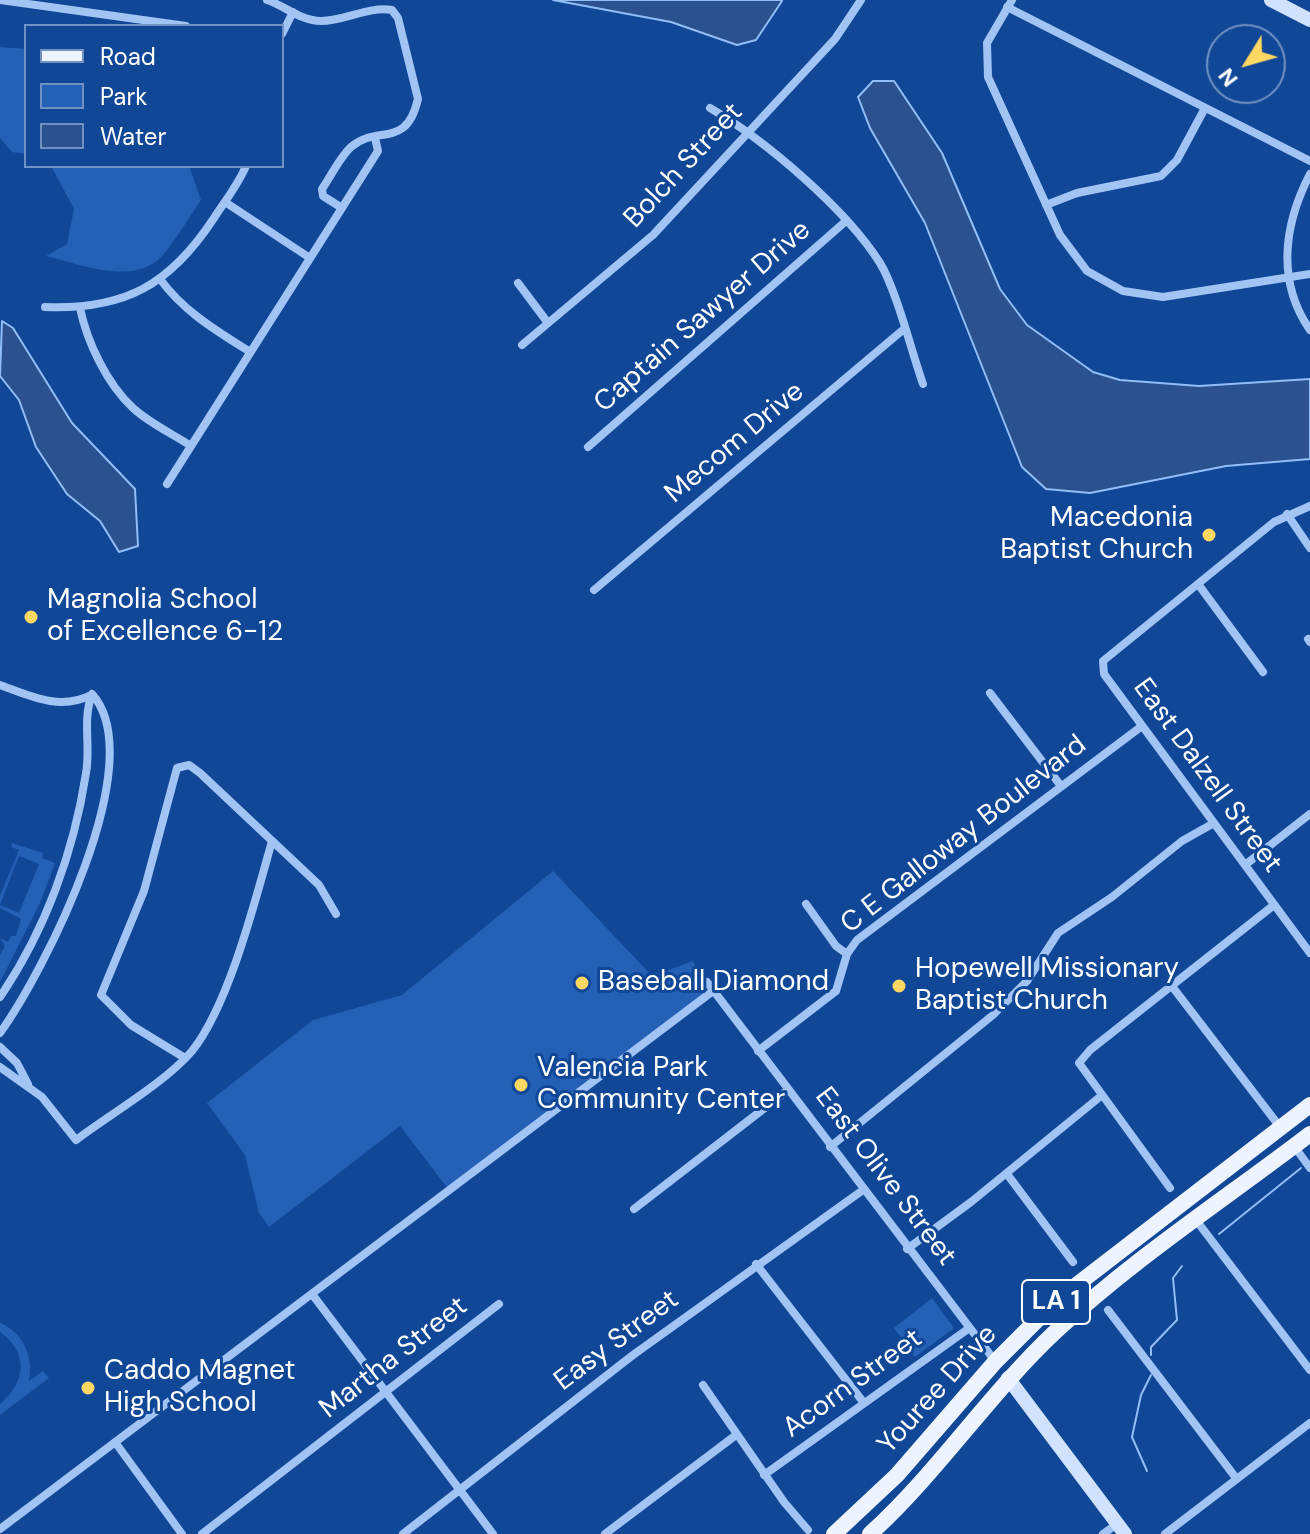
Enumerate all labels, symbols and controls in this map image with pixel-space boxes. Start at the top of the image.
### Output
legend [24,24,284,168]
north arrow [1206,24,1286,104]
text: Road [100,41,156,72]
text: N [1212,62,1244,93]
text: Park [100,81,147,112]
street label: Bolch Street [618,97,750,235]
text: Water [100,121,166,152]
street label: Captain Sawyer Drive [588,214,818,420]
street label: Mecom Drive [659,375,811,511]
place label: Macedonia Baptist Church [1000,502,1193,568]
marker: Macedonia Baptist Church [1200,526,1218,544]
place label: Magnolia School of Excellence 6-12 [47,584,283,650]
marker: Magnolia School of Excellence 6-12 [22,608,40,626]
street label: East Dalzell Street [1125,672,1289,880]
street label: C E Galloway Boulevard [835,729,1093,941]
place label: Hopewell Missionary Baptist Church [915,953,1179,1019]
place label: Baseball Diamond [598,966,829,1000]
marker: Baseball Diamond [573,974,591,992]
marker: Hopewell Missionary Baptist Church [890,977,908,995]
place label: Valencia Park Community Center [537,1052,785,1118]
marker: Valencia Park Community Center [512,1076,530,1094]
street label: East Olive Street [807,1081,963,1273]
road number: LA 1 [1022,1280,1090,1324]
street label: Easy Street [548,1283,686,1399]
street label: Martha Street [313,1290,475,1426]
street label: Youree Drive [871,1319,1005,1461]
street label: Acorn Street [777,1322,929,1446]
place label: Caddo Magnet High School [104,1355,295,1421]
marker: Caddo Magnet High School [79,1379,97,1397]

